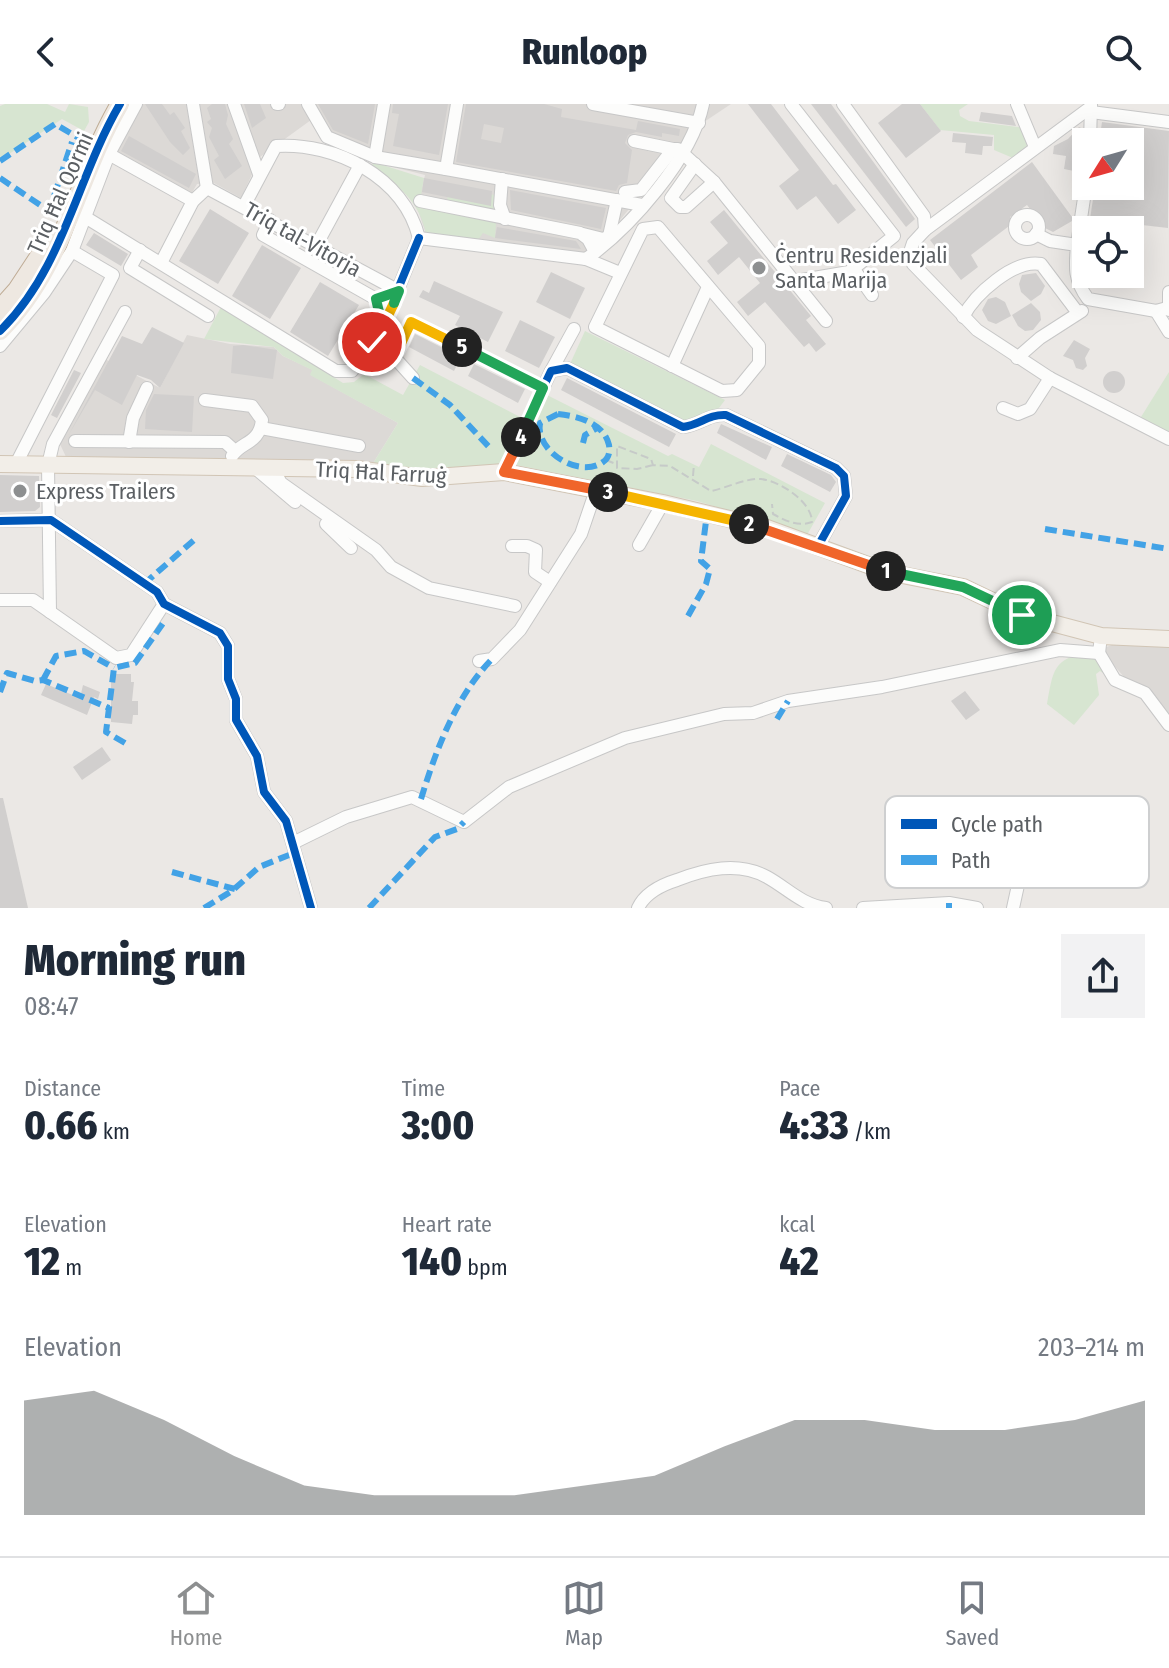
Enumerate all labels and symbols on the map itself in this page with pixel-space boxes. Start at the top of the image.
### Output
street label: Triq Ħal Qormi [22,128,99,258]
north arrow [1072,128,1144,200]
street label: Triq tal-Vitorja [240,196,366,283]
place label: Ċentru Residenzjali Santa Marija [775,242,948,294]
marker: Ċentru Residenzjali Santa Marija [750,259,768,277]
pin [338,308,406,376]
pin: 5 [442,327,482,367]
pin: 4 [501,417,541,457]
street label: Triq Ħal Farruġ [315,456,448,489]
pin: 3 [588,472,628,512]
place label: Express Trailers [36,478,176,505]
marker: Express Trailers [11,482,29,500]
pin: 2 [729,504,769,544]
pin: 1 [866,551,906,591]
pin [988,581,1056,649]
legend [885,796,1149,888]
text: Cycle path [951,811,1043,838]
text: Path [951,847,991,874]

